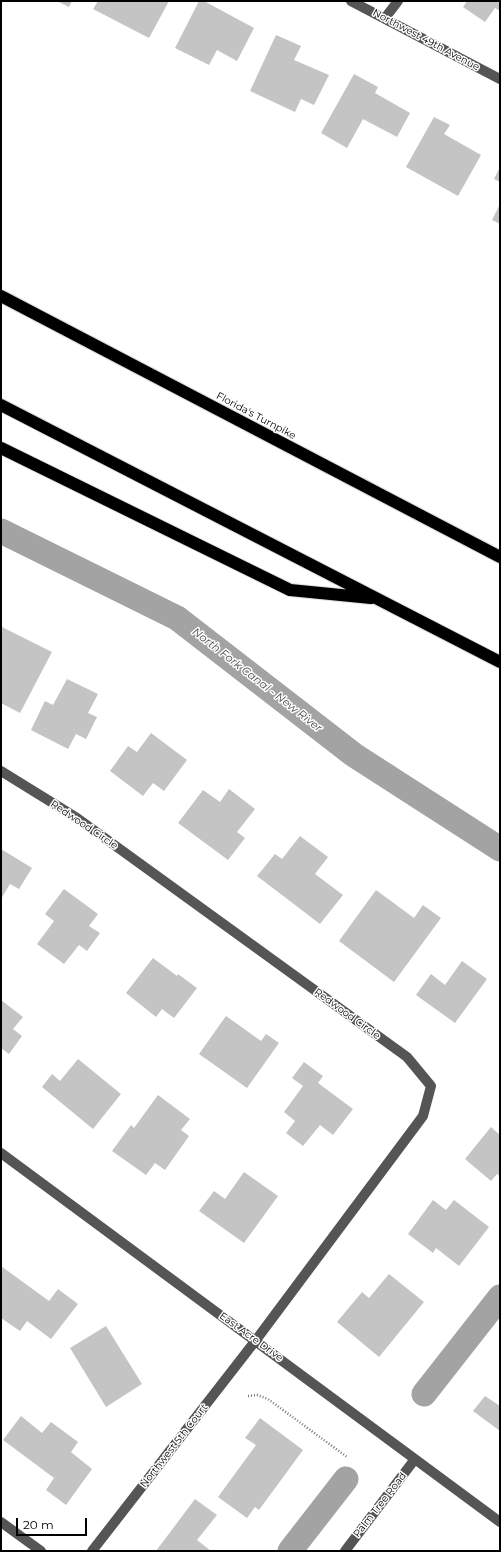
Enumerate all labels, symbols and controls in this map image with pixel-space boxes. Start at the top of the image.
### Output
street label: Northwest 49th Avenue [370,7,482,73]
street label: Florida's Turnpike [214,390,298,442]
water label: North Fork Canal - New River [189,625,325,735]
street label: Redwood Circle [48,798,120,852]
street label: Redwood Circle [312,986,382,1042]
street label: East Acre Drive [217,1310,285,1364]
street label: Northwest 5th Court [138,1402,210,1490]
street label: Palm Tree Road [351,1470,409,1540]
scale bar [18,1510,89,1536]
text: 20 m [23,1517,54,1532]

